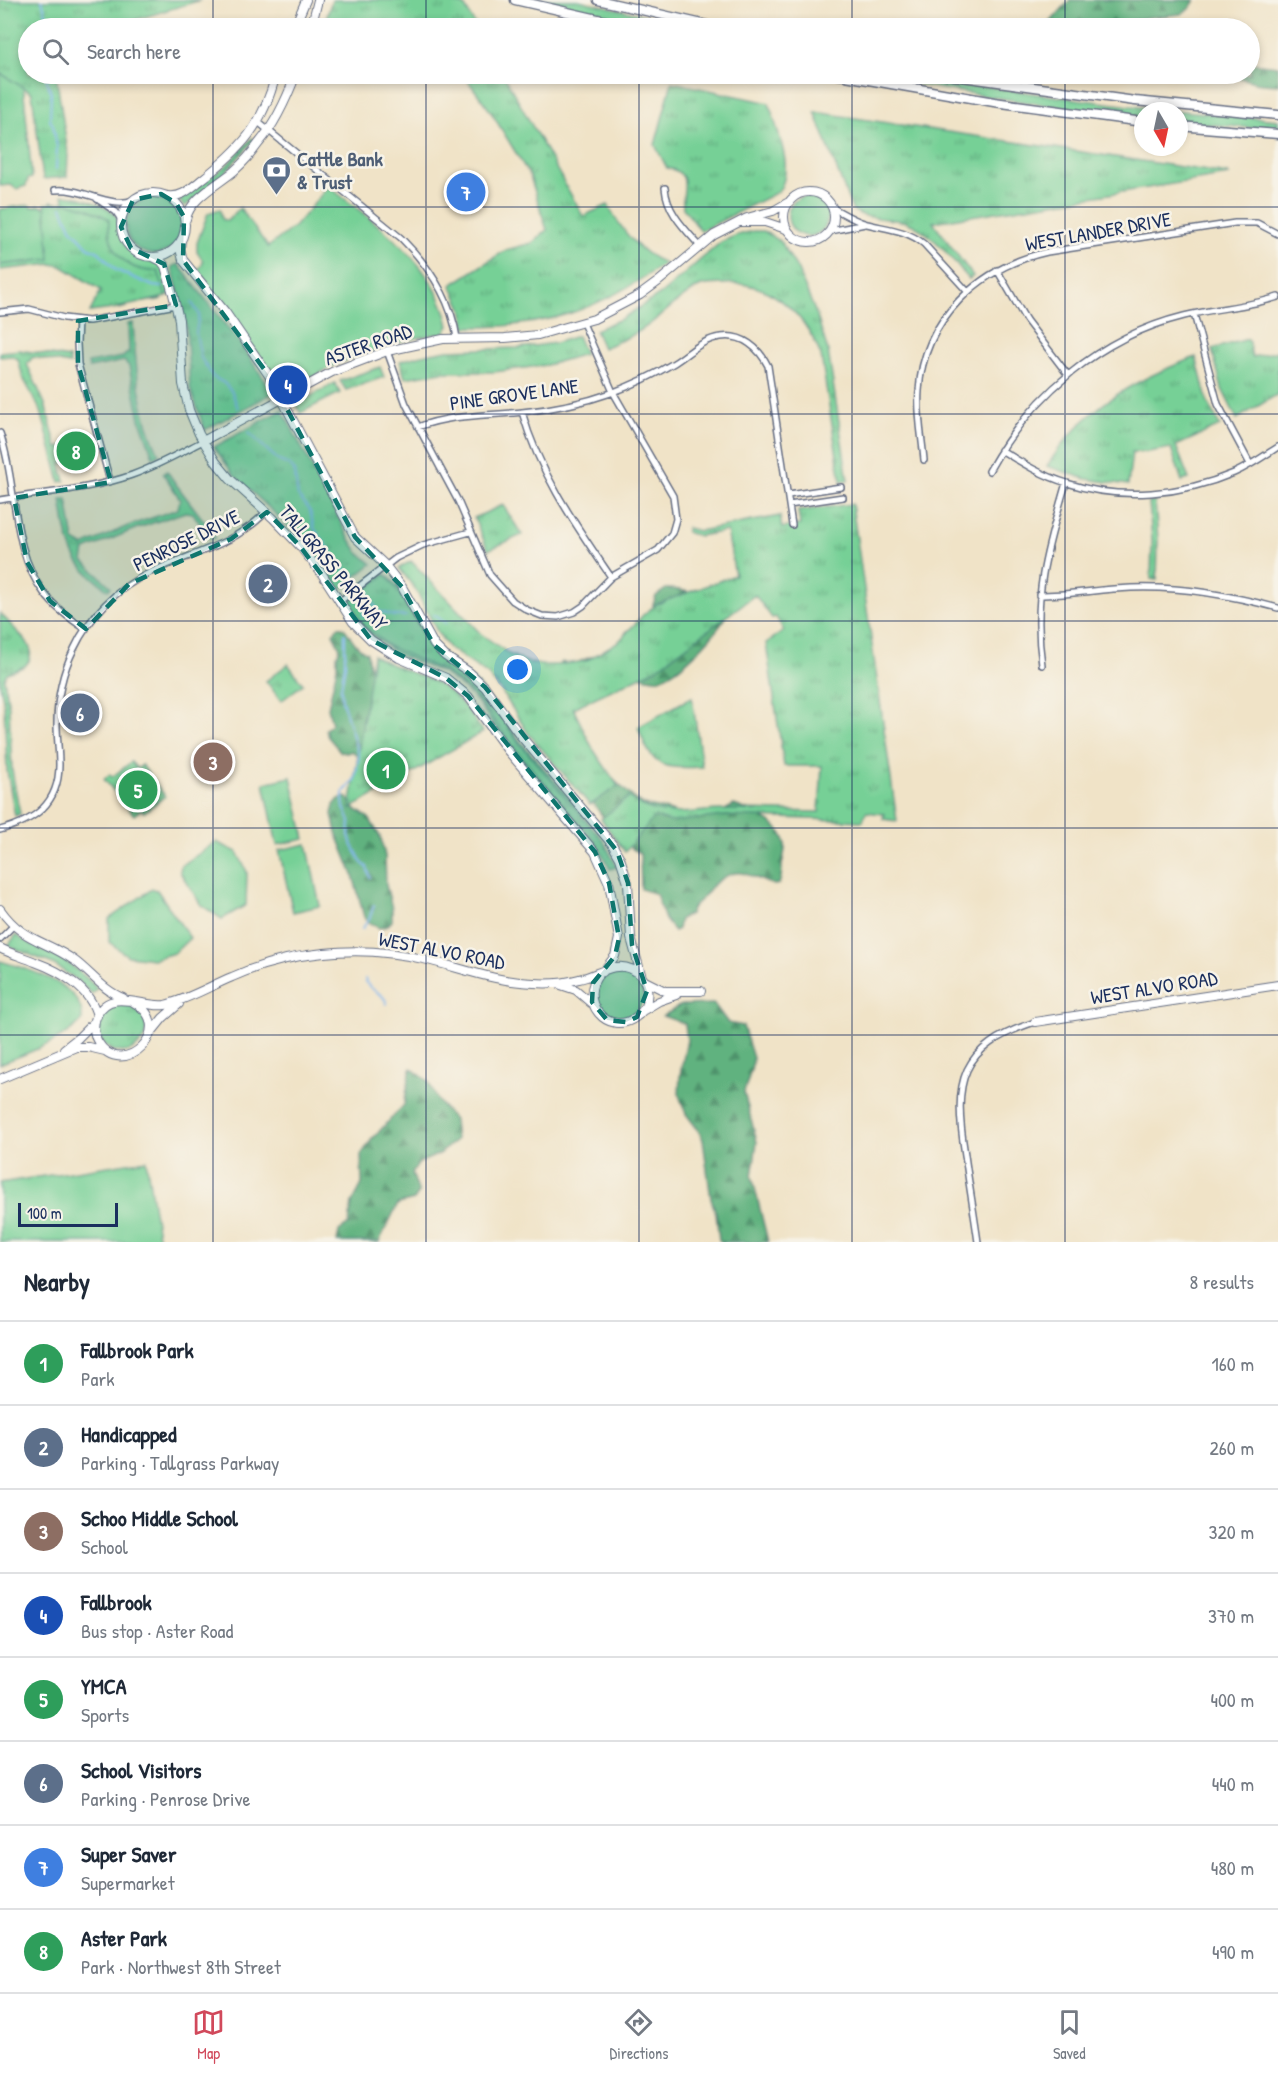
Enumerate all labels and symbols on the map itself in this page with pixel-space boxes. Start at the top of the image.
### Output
north arrow [1134,102,1188,156]
place label: Cattle Bank & Trust [297,145,383,195]
bank icon: Cattle Bank & Trust [260,154,292,196]
pin: 7 [446,170,486,214]
street label: WEST LANDER DRIVE [1023,205,1173,257]
street label: ASTER ROAD [321,316,416,371]
pin: 4 [268,362,308,408]
street label: PINE GROVE LANE [448,372,580,416]
pin: 8 [56,428,96,474]
street label: TALLGRASS PARKWAY [274,499,394,635]
street label: PENROSE DRIVE [128,503,244,577]
pin: 2 [248,562,288,606]
your location [503,655,532,684]
pin: 6 [60,690,100,736]
pin: 3 [194,740,232,784]
pin: 1 [366,748,406,792]
pin: 5 [118,768,158,812]
street label: WEST ALVO ROAD [377,925,508,976]
street label: WEST ALVO ROAD [1089,964,1220,1010]
scale bar [18,1200,118,1228]

